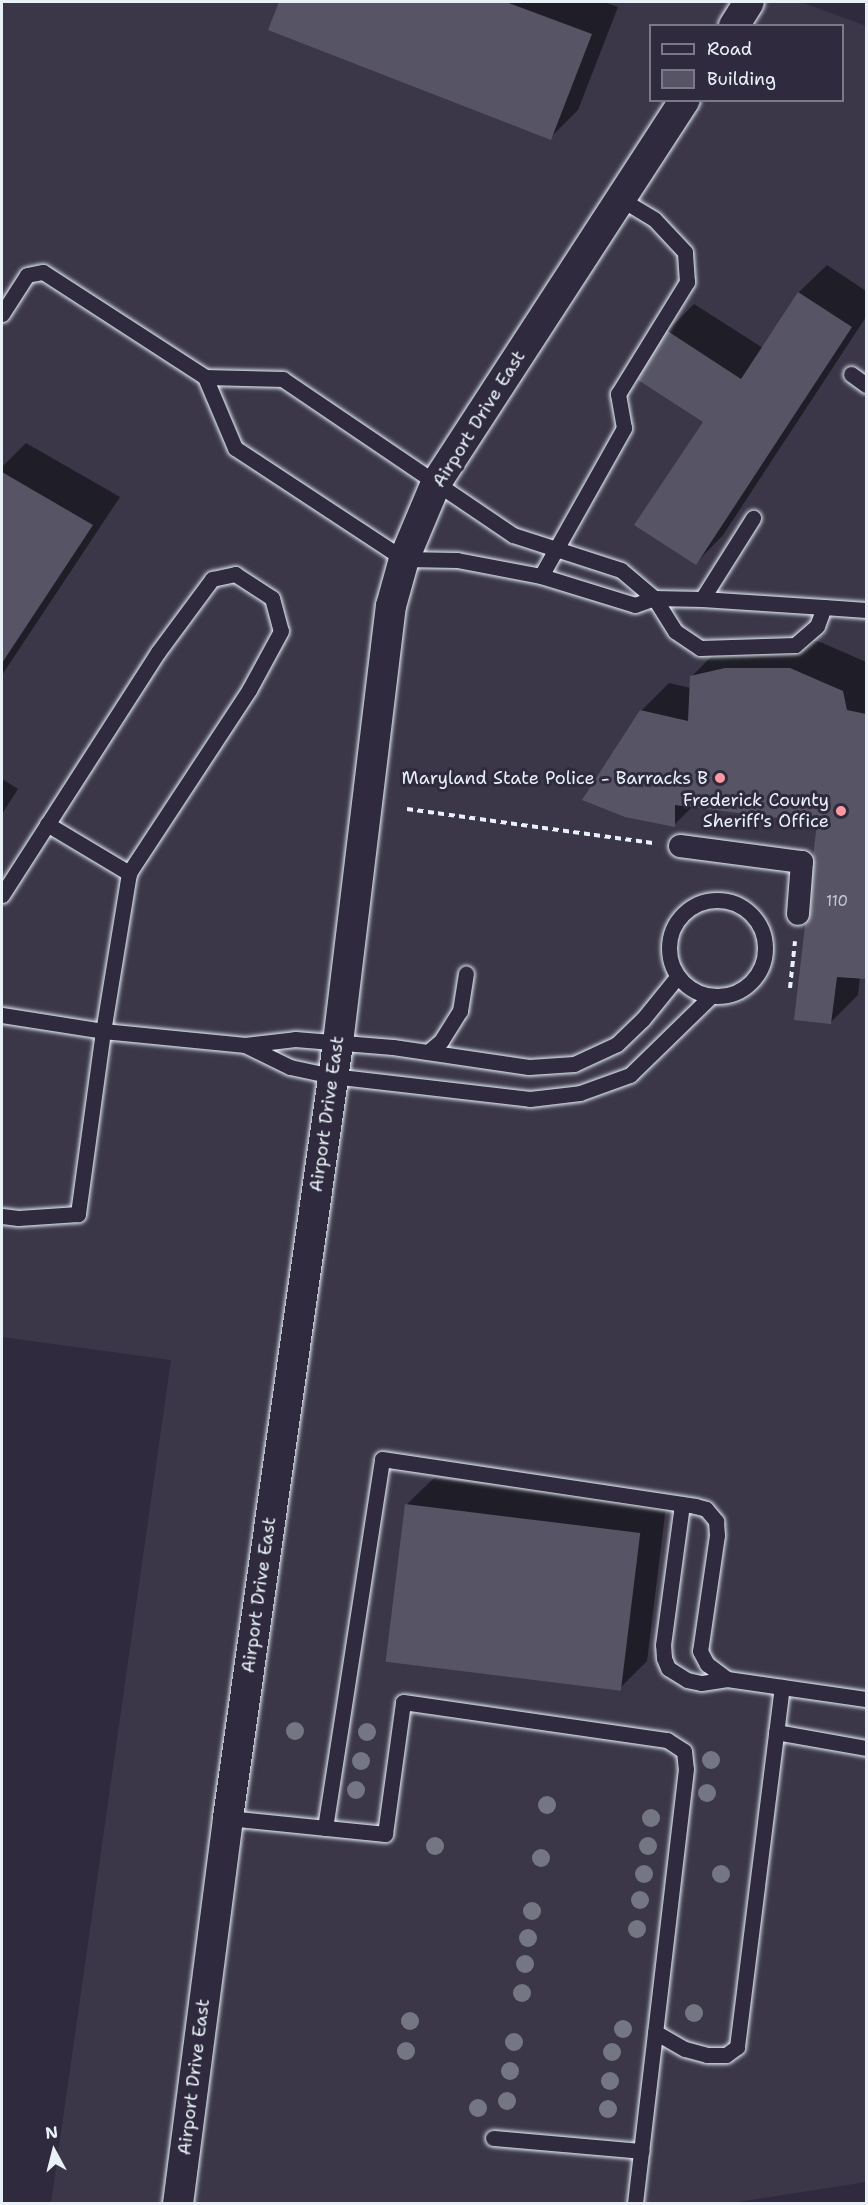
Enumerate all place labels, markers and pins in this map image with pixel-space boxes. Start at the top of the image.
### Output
place label: Maryland State Police - Barracks B [402,767,708,789]
marker: Maryland State Police - Barracks B [713,771,727,785]
place label: Frederick County Sheriff's Office [683,790,829,832]
marker: Frederick County Sheriff's Office [834,804,848,818]

